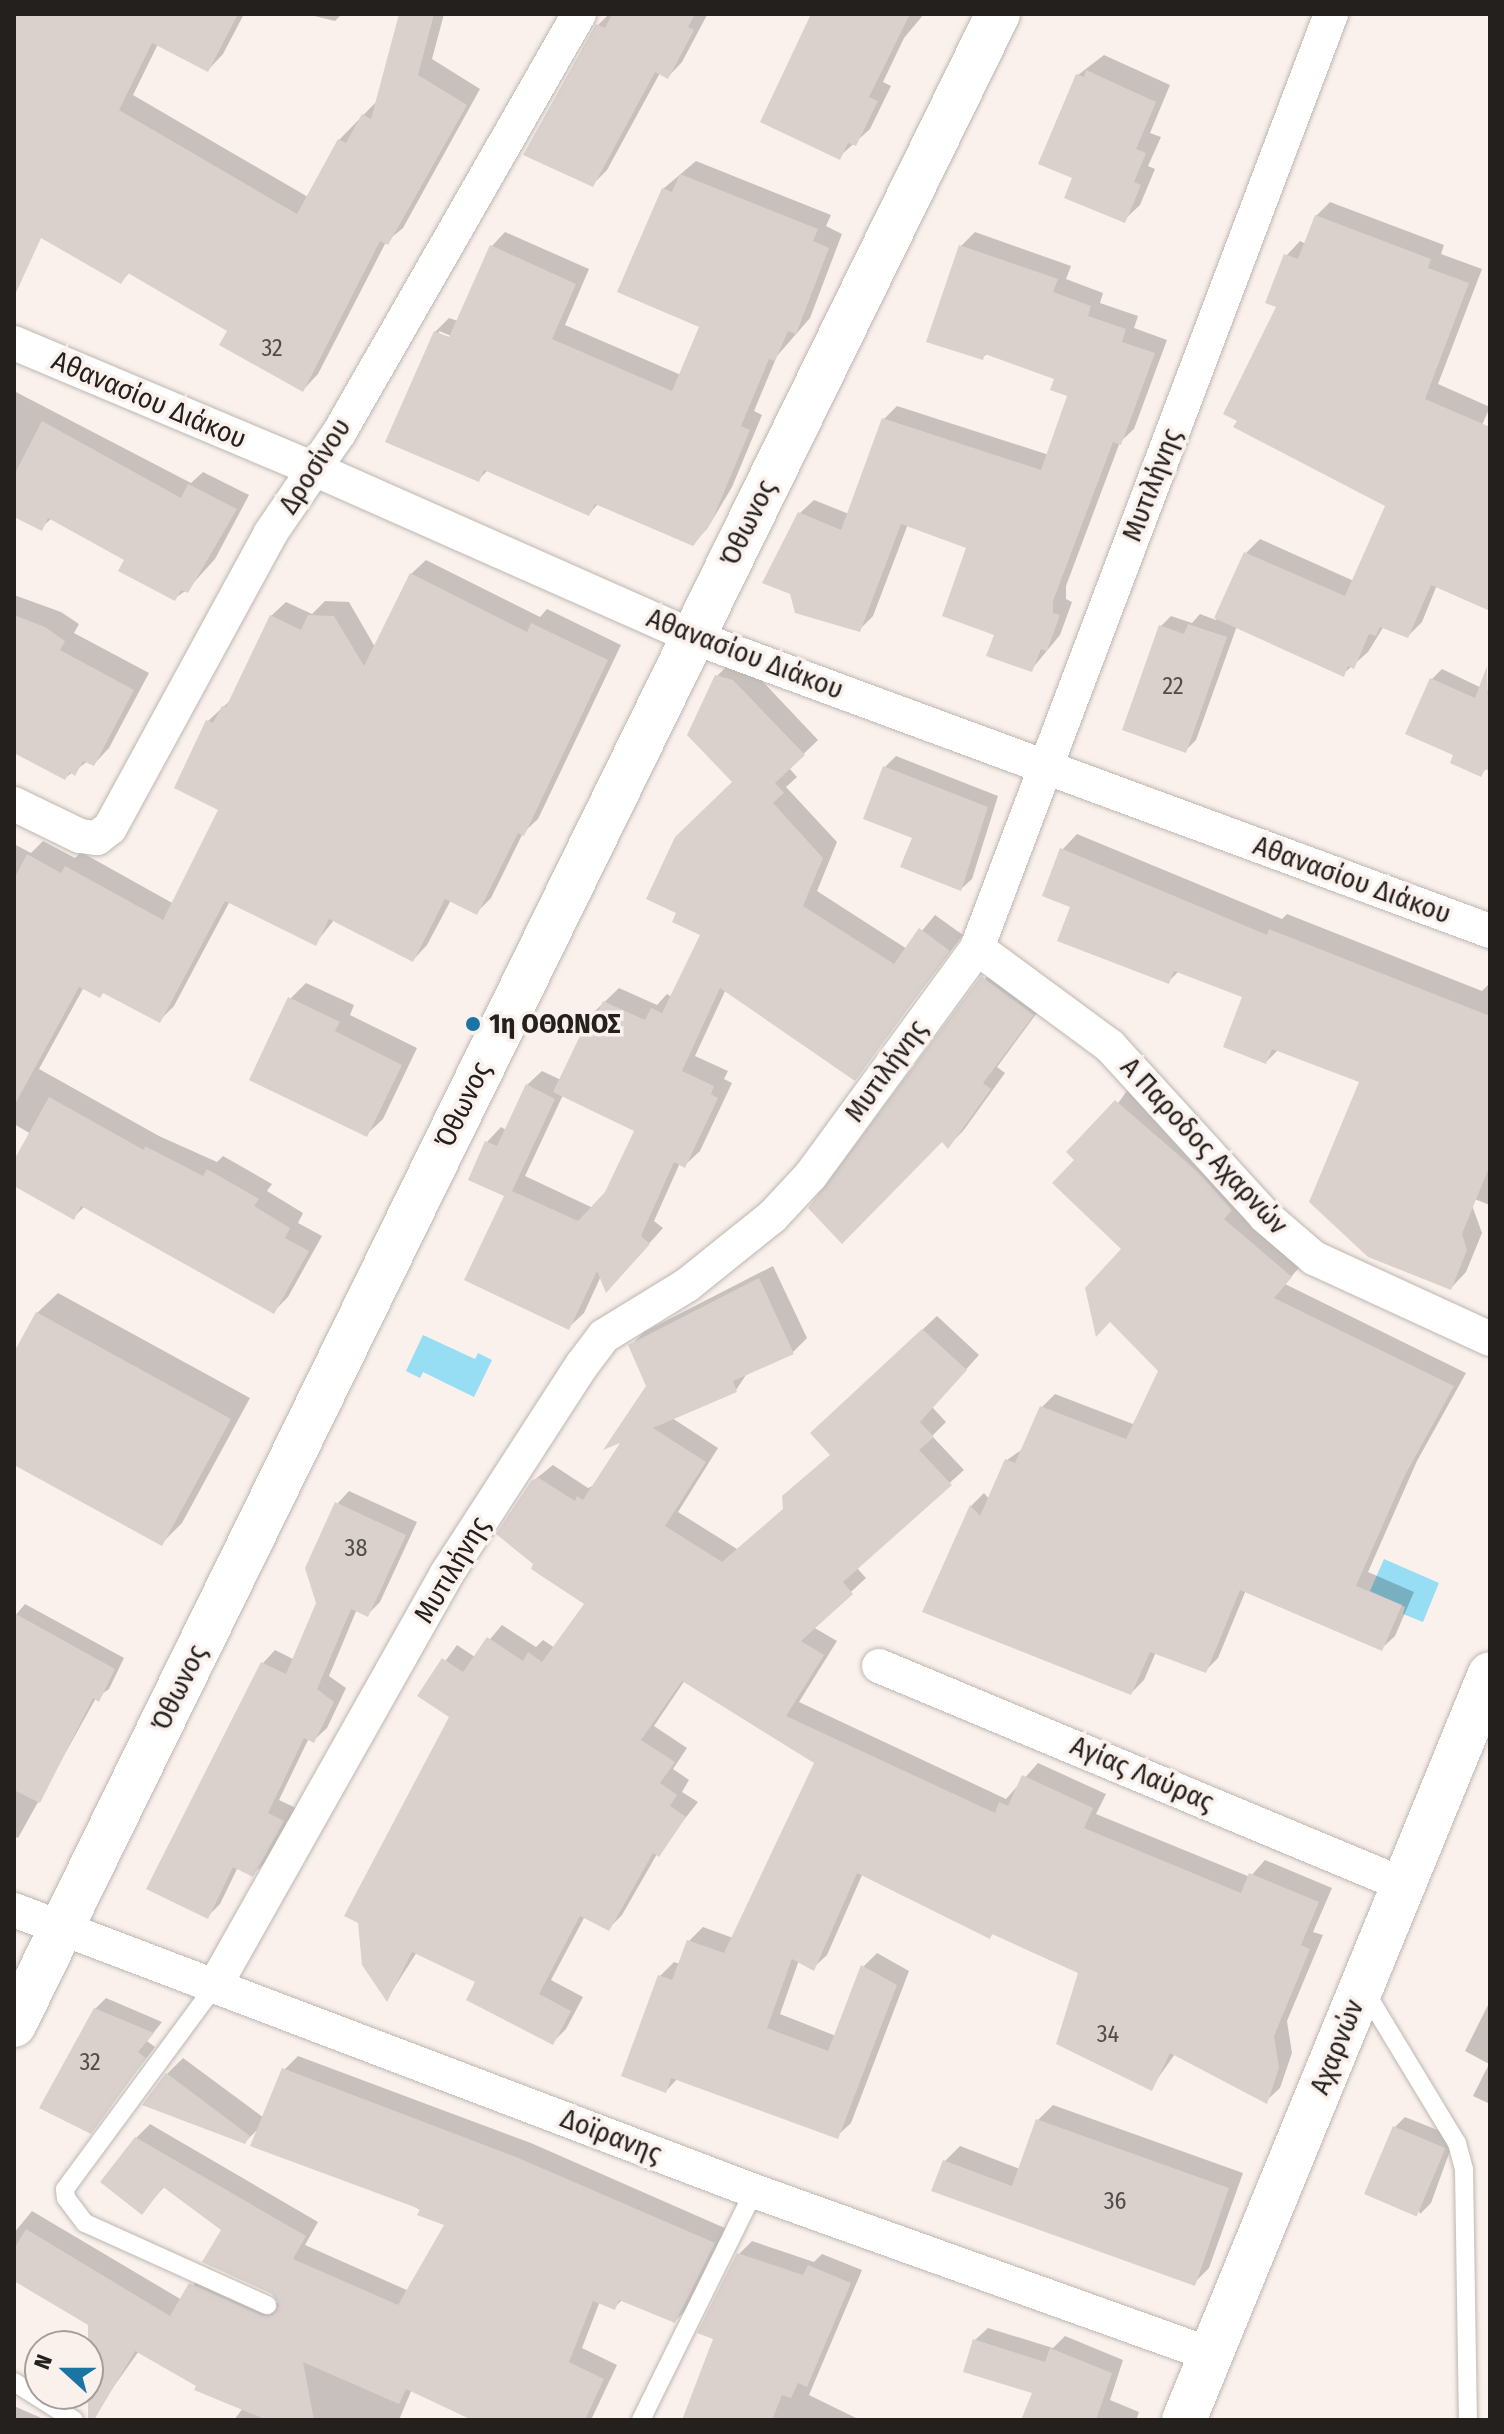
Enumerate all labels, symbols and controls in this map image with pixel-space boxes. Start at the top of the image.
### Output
house number: 32 [261,335,283,363]
street label: Αθανασίου Διάκου [47,344,251,456]
street label: Δροσίνου [272,412,358,520]
street label: Μυτιλήνης [1115,424,1189,546]
street label: Όθωνος [713,474,783,572]
street label: Αθανασίου Διάκου [642,601,848,707]
house number: 22 [1162,673,1184,701]
street label: Αθανασίου Διάκου [1249,829,1455,931]
place label: 1η ΟΘΩΝΟΣ [489,1007,621,1041]
street label: Μυτιλήνης [838,1013,934,1129]
marker: 1η ΟΘΩΝΟΣ [464,1015,482,1033]
street label: Α Παροδος Αχαρνών [1113,1051,1295,1241]
street label: Όθωνος [428,1056,498,1154]
street label: Μυτιλήνης [407,1511,497,1629]
house number: 38 [345,1535,367,1563]
street label: Όθωνος [144,1639,214,1737]
street label: Αγίας Λαύρας [1065,1729,1219,1819]
street label: Αχαρνών [1303,1995,1371,2099]
house number: 34 [1097,2021,1119,2049]
house number: 32 [79,2049,101,2077]
street label: Δοϊρανης [556,2101,666,2171]
house number: 36 [1104,2188,1126,2216]
north arrow [24,2330,104,2410]
text: N [28,2351,58,2373]

